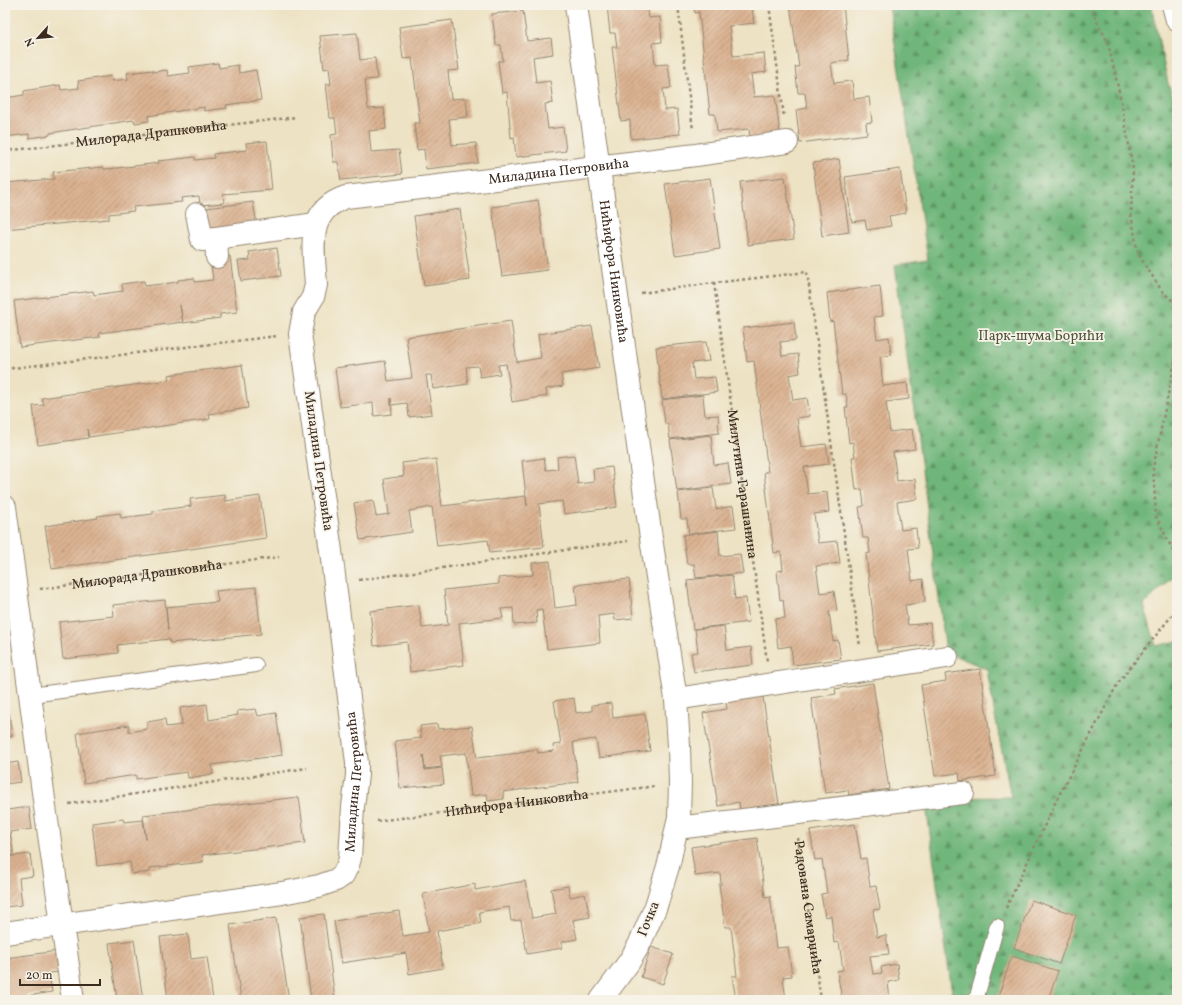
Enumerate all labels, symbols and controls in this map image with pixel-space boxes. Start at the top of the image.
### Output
north arrow [18,18,58,58]
text: N [22,35,39,49]
street label: Милорада Драшковића [74,116,228,152]
street label: Миладина Петровића [487,154,630,189]
street label: Нићифора Нинковића [594,199,633,344]
park label: Парк-шума Борићи [978,327,1104,346]
street label: Миладина Петровића [299,390,337,532]
street label: Милутина Гарашанина [722,408,762,560]
street label: Милорада Драшковића [70,555,224,594]
street label: Миладина Петровића [341,710,367,853]
street label: Нићифора Нинковића [444,785,590,822]
street label: Радована Самарџића [789,839,827,976]
street label: Гочка [633,899,665,939]
scale bar [20,961,100,987]
text: 20 m [26,968,53,984]

